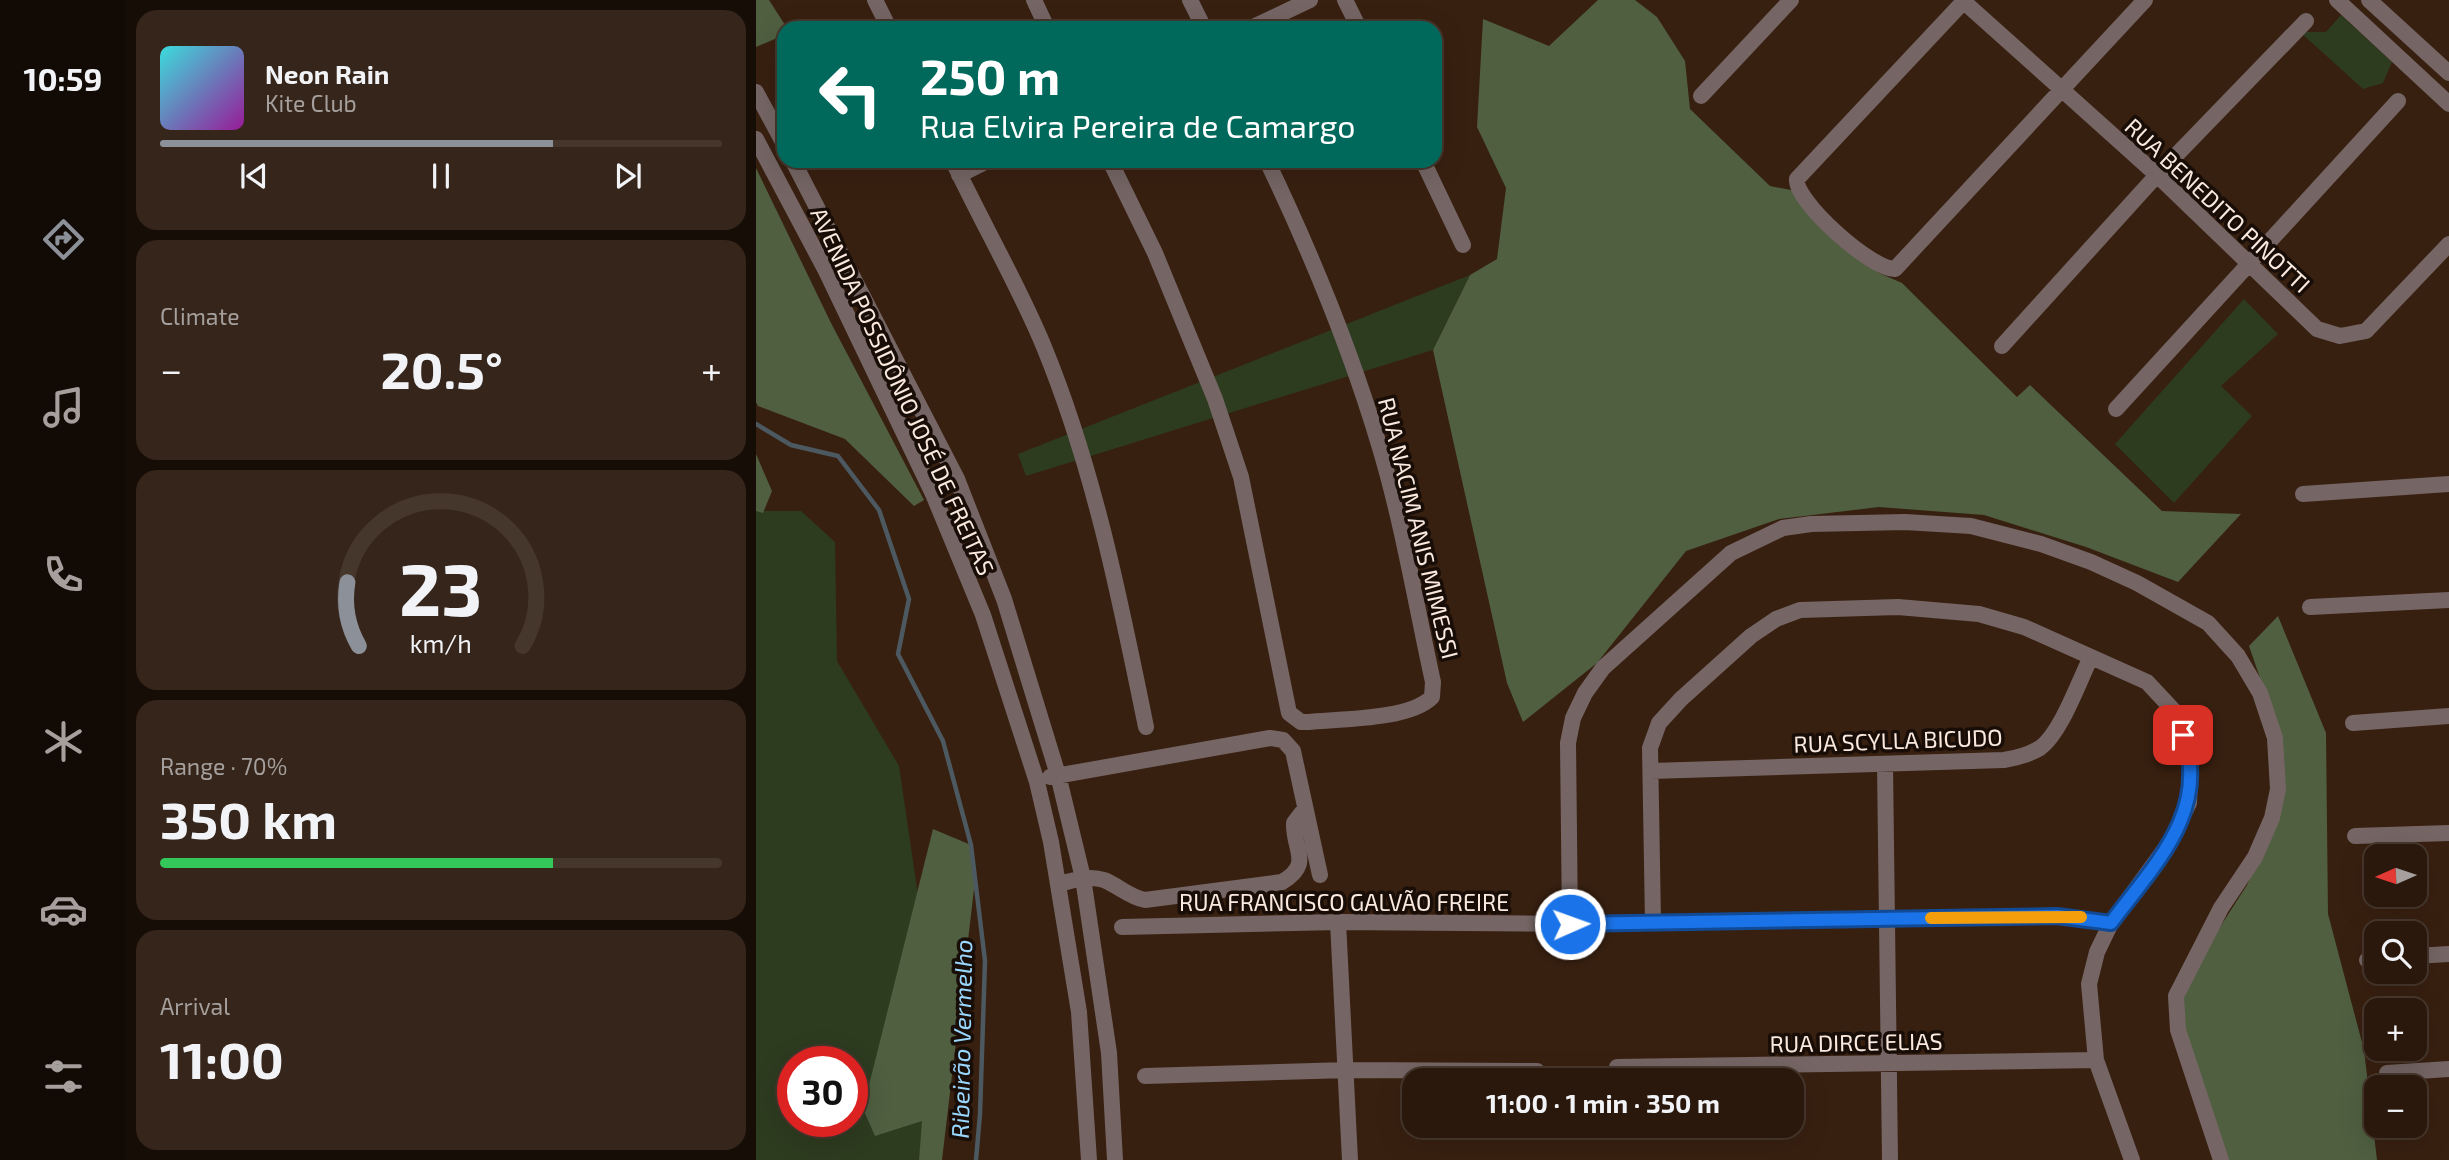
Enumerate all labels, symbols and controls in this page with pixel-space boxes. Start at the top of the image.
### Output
text: 250 m [920,46,1060,105]
icon: left [805,49,896,140]
text: Neon Rain [265,58,389,89]
text: 10:59 [24,59,102,97]
text: Kite Club [265,89,357,117]
text: Rua Elvira Pereira de Camargo [920,106,1356,144]
street label: RUA BENEDITO PINOTTI [2120,112,2316,298]
icon: previous [235,157,273,195]
icon: pause [422,157,460,195]
icon: next [609,157,647,195]
street label: AVENIDA POSSIDÔNIO JOSÉ DE FREITAS [805,203,1001,579]
icon: directions [39,215,88,264]
text: Climate [160,302,240,330]
text: 20.5° [380,337,503,399]
text: − [160,346,182,392]
text: + [701,346,722,392]
icon: music [39,383,88,432]
street label: RUA NACIM ANIS MIMESSI [1373,394,1465,662]
text: 23 [399,543,483,631]
icon: phone [39,550,88,599]
text: km/h [410,628,472,658]
pin [2153,705,2213,765]
icon: arrive [2164,716,2202,754]
icon: climate [39,717,88,766]
street label: RUA SCYLLA BICUDO [1793,722,2003,758]
text: Range · 70% [160,752,287,780]
text: 350 km [160,787,337,849]
north arrow [2364,844,2427,906]
map controls [2364,844,2427,1138]
icon: car [39,885,88,934]
position arrow [1533,887,1607,961]
street label: RUA FRANCISCO GALVÃO FREIRE [1179,888,1509,916]
button: search [2364,921,2427,984]
water label: Ribeirão Vermelho [945,939,977,1139]
text: Arrival [160,992,230,1020]
button: + [2364,998,2427,1061]
street label: RUA DIRCE ELIAS [1769,1026,1943,1058]
text: 11:00 [160,1027,284,1089]
speed limit sign: 30 [777,1046,868,1137]
icon: filters [39,1052,88,1101]
button: − [2364,1075,2427,1138]
text: 11:00 · 1 min · 350 m [1486,1087,1720,1118]

